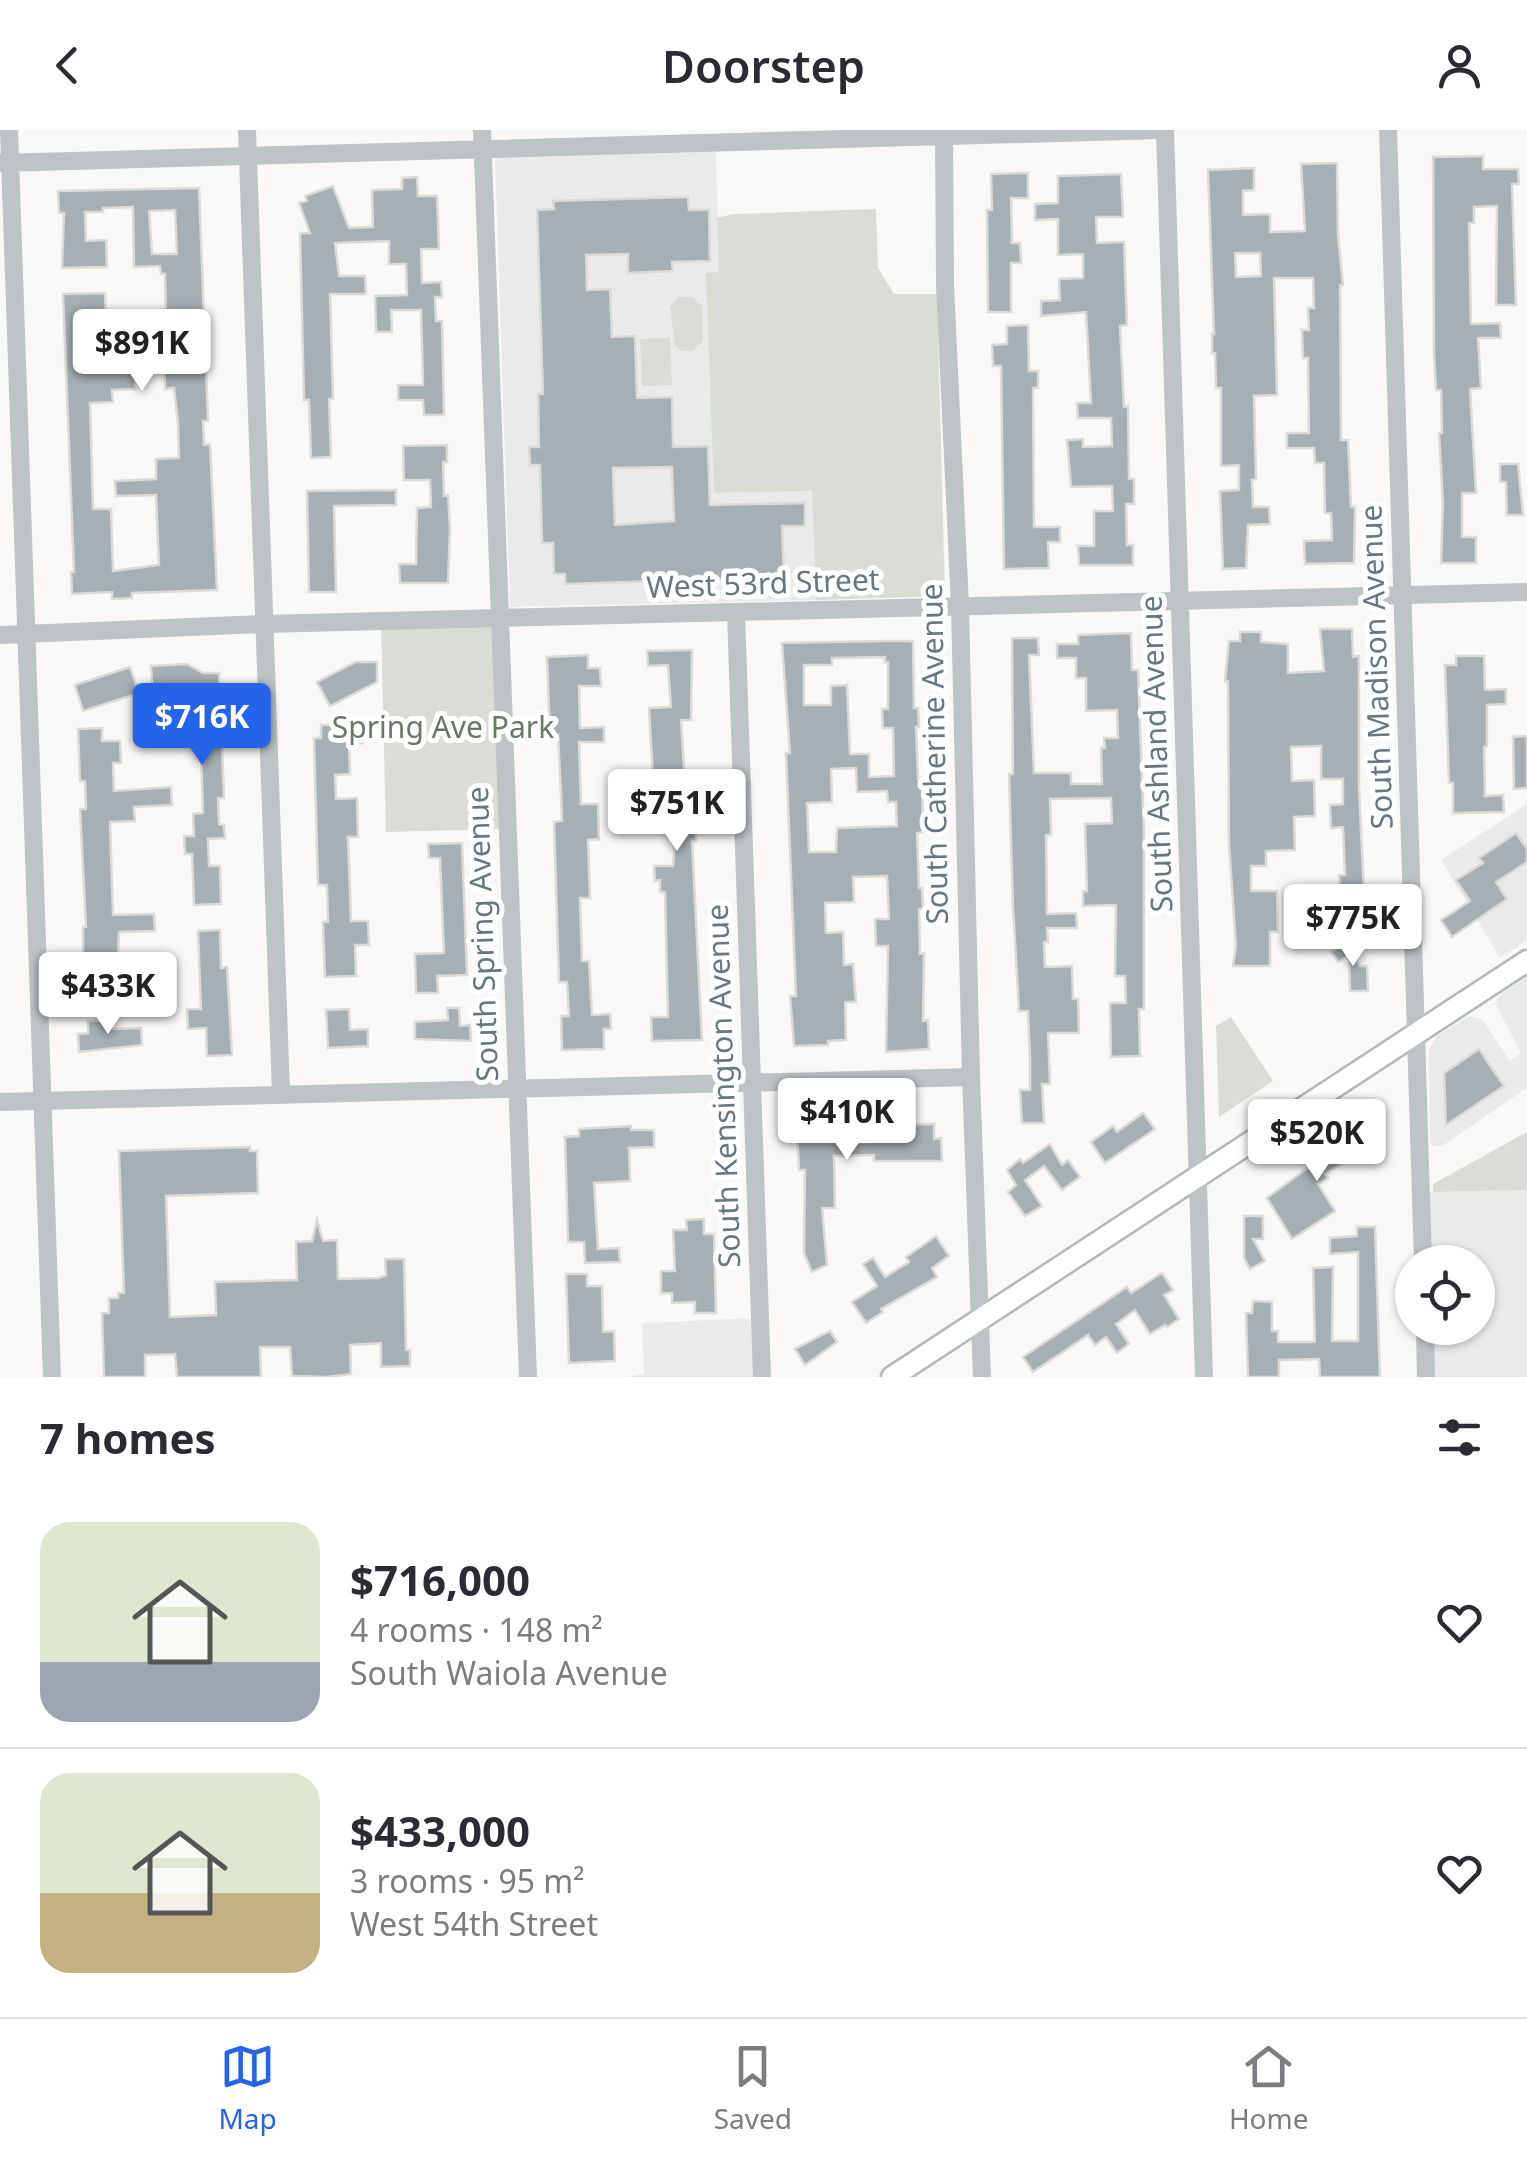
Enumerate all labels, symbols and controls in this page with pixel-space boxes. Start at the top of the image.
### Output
text: Doorstep [662,35,865,96]
icon: back [40,38,95,93]
icon: person [1432,38,1487,93]
pin: $891K [72,309,212,394]
text: $891K [95,320,189,363]
street label: South Madison Avenue [1349,504,1402,830]
street label: West 53rd Street [646,558,880,607]
street label: South Catherine Avenue [910,583,957,925]
street label: South Ashland Avenue [1129,595,1182,913]
pin: $716K [132,683,272,768]
text: $716K [155,694,249,737]
park label: Spring Ave Park [332,706,554,747]
pin: $751K [607,769,747,854]
text: $751K [630,780,724,823]
street label: South Spring Avenue [456,786,507,1082]
pin: $775K [1283,884,1423,969]
text: $775K [1306,895,1400,938]
street label: South Kensington Avenue [696,903,749,1269]
pin: $433K [38,952,178,1037]
text: $433K [61,963,155,1006]
pin: $410K [777,1078,917,1163]
text: $410K [800,1089,894,1132]
pin: $520K [1247,1099,1387,1184]
text: $520K [1270,1110,1364,1153]
map controls [1395,1245,1495,1345]
button: locate [1395,1245,1495,1345]
text: 7 homes [40,1409,216,1466]
icon: filters [1432,1410,1487,1465]
text: $716,000 [350,1551,530,1608]
icon: home [120,1562,240,1682]
icon: heart [1432,1595,1487,1650]
text: 4 rooms · 148 m² [350,1608,603,1651]
text: South Waiola Avenue [350,1651,668,1694]
text: $433,000 [350,1802,530,1859]
icon: home [120,1813,240,1933]
icon: heart [1432,1846,1487,1901]
text: 3 rooms · 95 m² [350,1859,584,1902]
text: West 54th Street [350,1902,598,1945]
tab: Map [218,2039,277,2137]
tab: Saved [714,2039,792,2137]
tab: Home [1229,2039,1309,2137]

